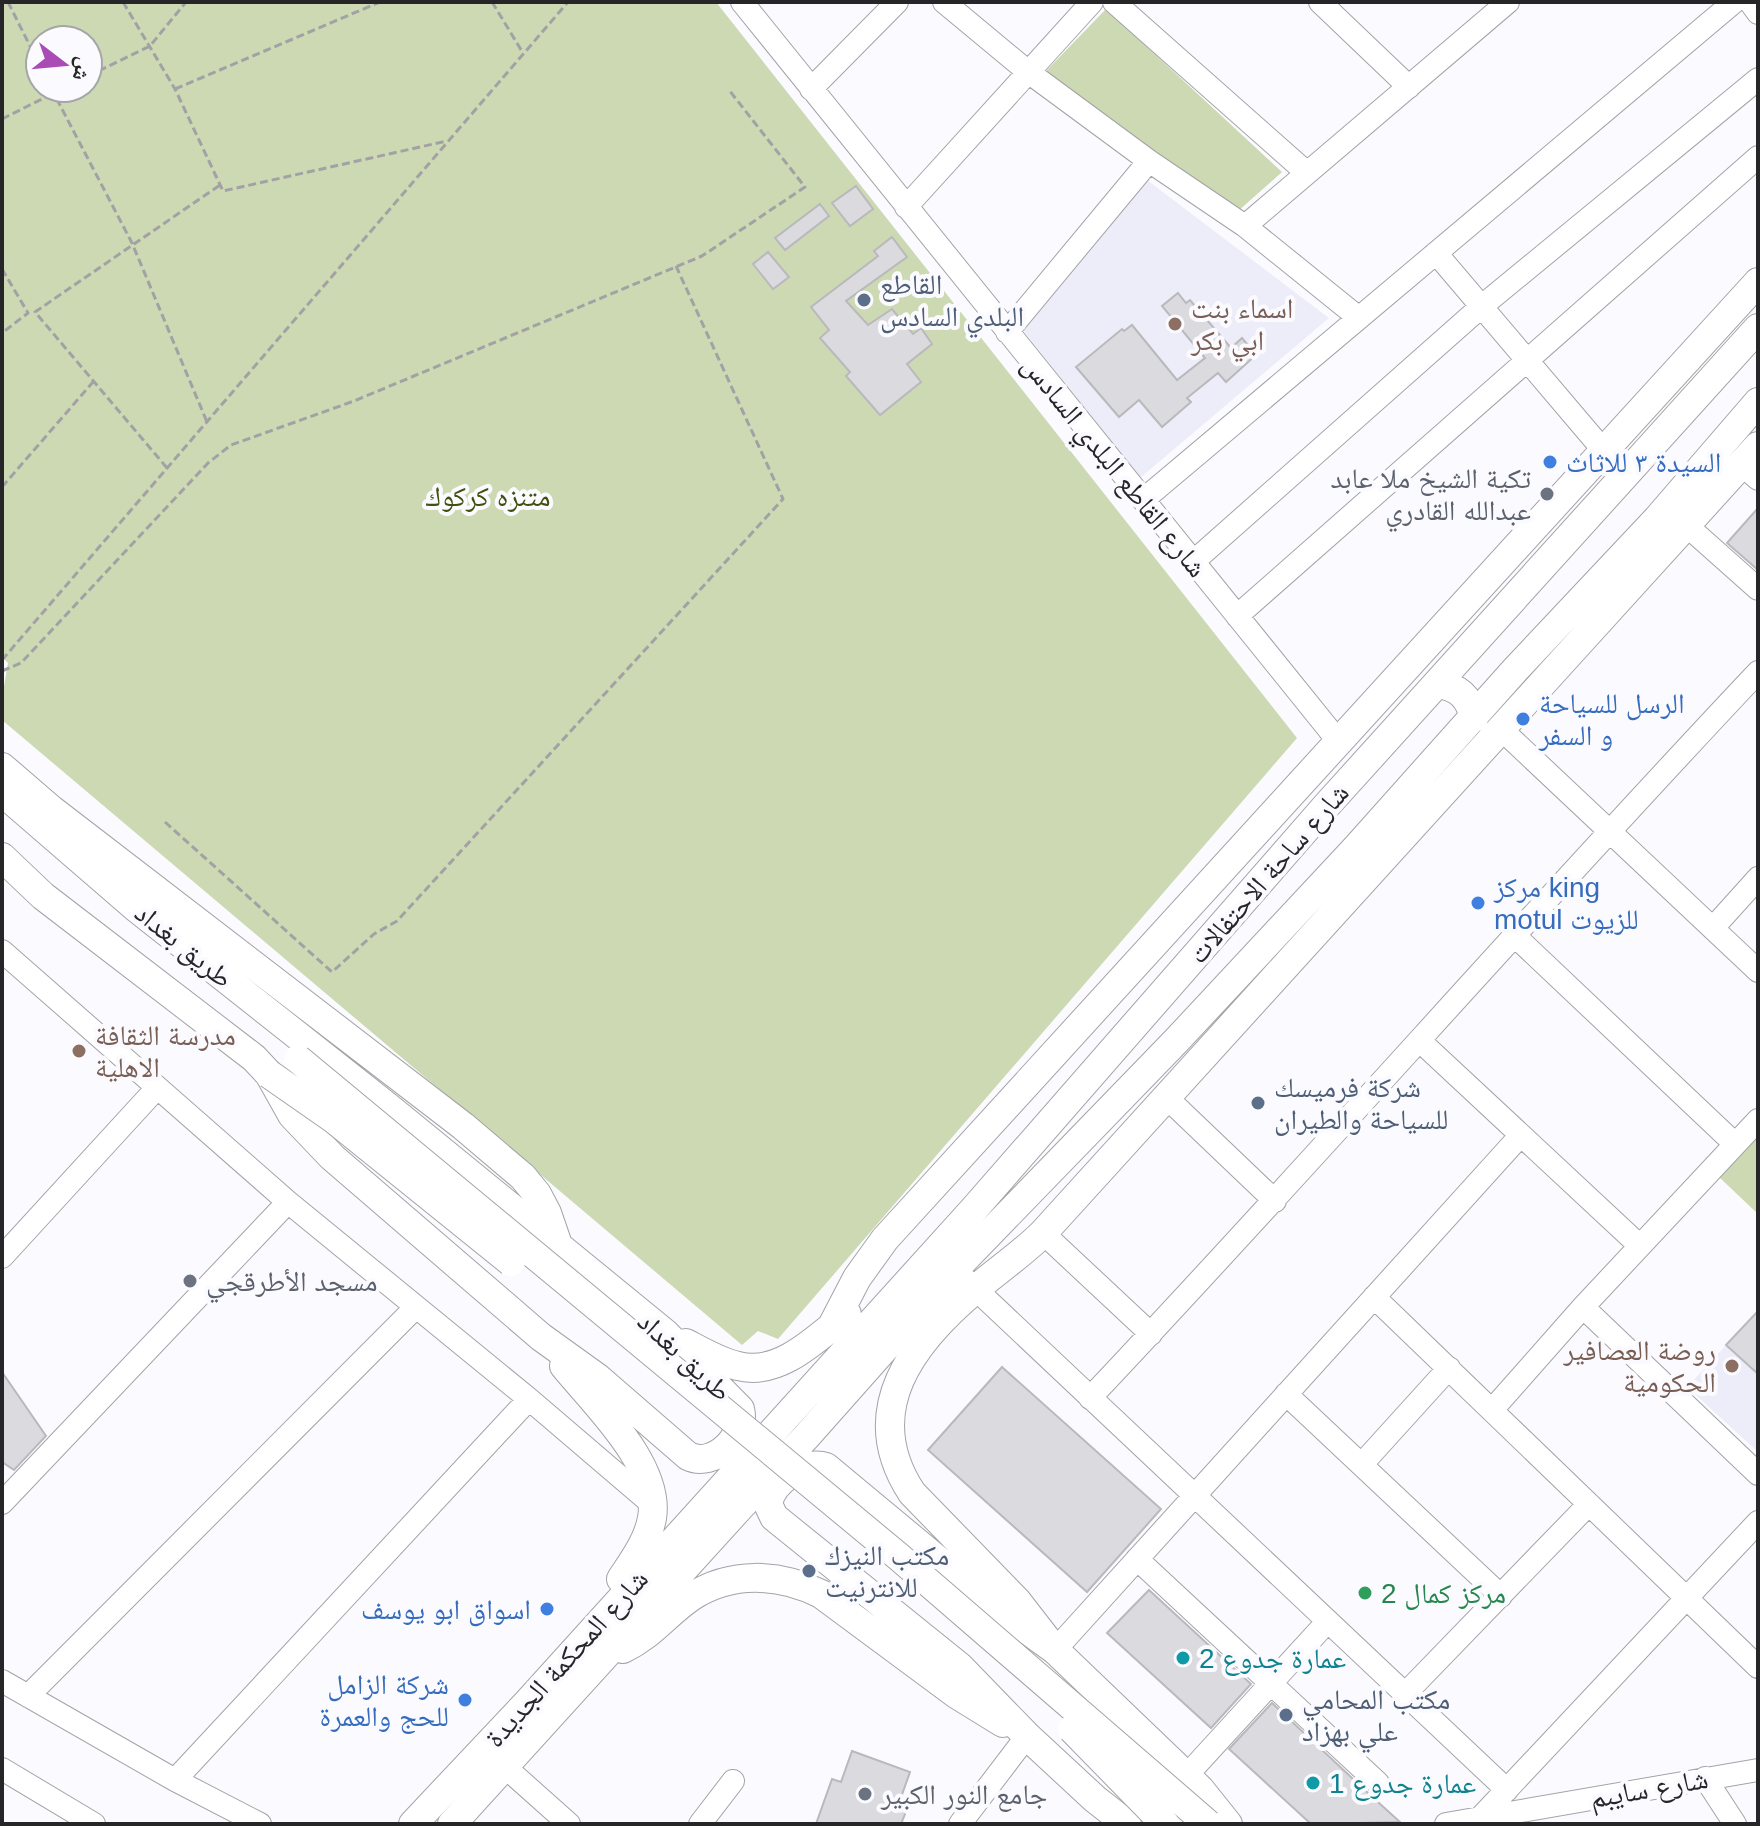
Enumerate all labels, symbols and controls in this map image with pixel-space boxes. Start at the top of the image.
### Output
north arrow [24,24,104,104]
text: ش [67,54,98,84]
place label: القاطع البلدي السادس [880,269,1024,339]
marker: القاطع البلدي السادس [855,291,873,309]
place label: اسماء بنت ابي بكر [1190,293,1294,363]
marker: اسماء بنت ابي بكر [1166,315,1184,333]
street label: شارع القاطع البلدي السادس [1010,350,1213,588]
place label: السيدة ٣ للاثاث [1566,447,1721,478]
marker: السيدة ٣ للاثاث [1541,453,1559,471]
place label: تكية الشيخ ملا عابد عبدالله القادري [1331,463,1531,533]
park label: متنزه كركوك [426,481,550,512]
marker: تكية الشيخ ملا عابد عبدالله القادري [1538,485,1556,503]
place label: الرسل للسياحة و السفر [1538,688,1685,751]
marker: الرسل للسياحة و السفر [1514,710,1532,728]
street label: شارع ساحة الاحتفالات [1182,777,1356,971]
place label: مركز king motul للزيوت [1493,872,1639,935]
marker: مركز king motul للزيوت [1469,894,1487,912]
street label: طريق بغداد [128,897,239,995]
place label: مدرسة الثقافة الاهلية [95,1020,236,1083]
marker: مدرسة الثقافة الاهلية [70,1042,88,1060]
place label: شركة فرميسك للسياحة والطيران [1274,1072,1449,1136]
marker: شركة فرميسك للسياحة والطيران [1249,1094,1267,1112]
place label: مسجد الأطرقجي [206,1266,378,1304]
marker: مسجد الأطرقجي [181,1272,199,1290]
street label: طريق بغداد [630,1305,738,1409]
place label: روضة العصافير الحكومية [1562,1335,1716,1398]
marker: روضة العصافير الحكومية [1723,1357,1741,1375]
place label: مكتب النيزك للانترنيت [825,1540,949,1603]
marker: مكتب النيزك للانترنيت [800,1562,818,1580]
street label: شارع المحكمة الجديدة [479,1563,655,1755]
place label: مركز كمال 2 [1381,1578,1506,1610]
marker: مركز كمال 2 [1356,1584,1374,1602]
place label: اسواق ابو يوسف [361,1594,531,1627]
marker: اسواق ابو يوسف [538,1600,556,1618]
place label: عمارة جدوع 2 [1199,1643,1346,1676]
marker: عمارة جدوع 2 [1174,1649,1192,1667]
place label: شركة الزامل للحج والعمرة [320,1669,449,1734]
place label: مكتب المحامي علي بهزاد [1302,1684,1450,1754]
marker: شركة الزامل للحج والعمرة [456,1691,474,1709]
marker: مكتب المحامي علي بهزاد [1277,1706,1295,1724]
street label: شارع سايبم [1588,1763,1711,1817]
place label: عمارة جدوع 1 [1329,1768,1476,1801]
marker: عمارة جدوع 1 [1304,1774,1322,1792]
place label: جامع النور الكبير [880,1779,1047,1812]
marker: جامع النور الكبير [856,1785,874,1803]

